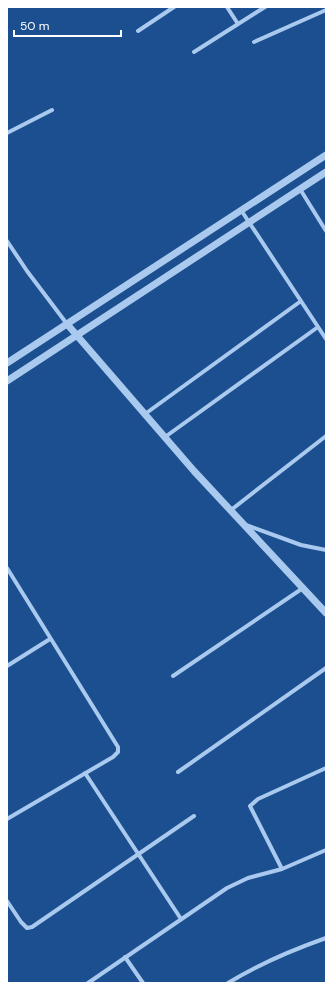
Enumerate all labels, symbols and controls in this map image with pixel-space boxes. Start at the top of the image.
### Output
scale bar [14,12,121,38]
text: 50 m [20,18,49,34]

